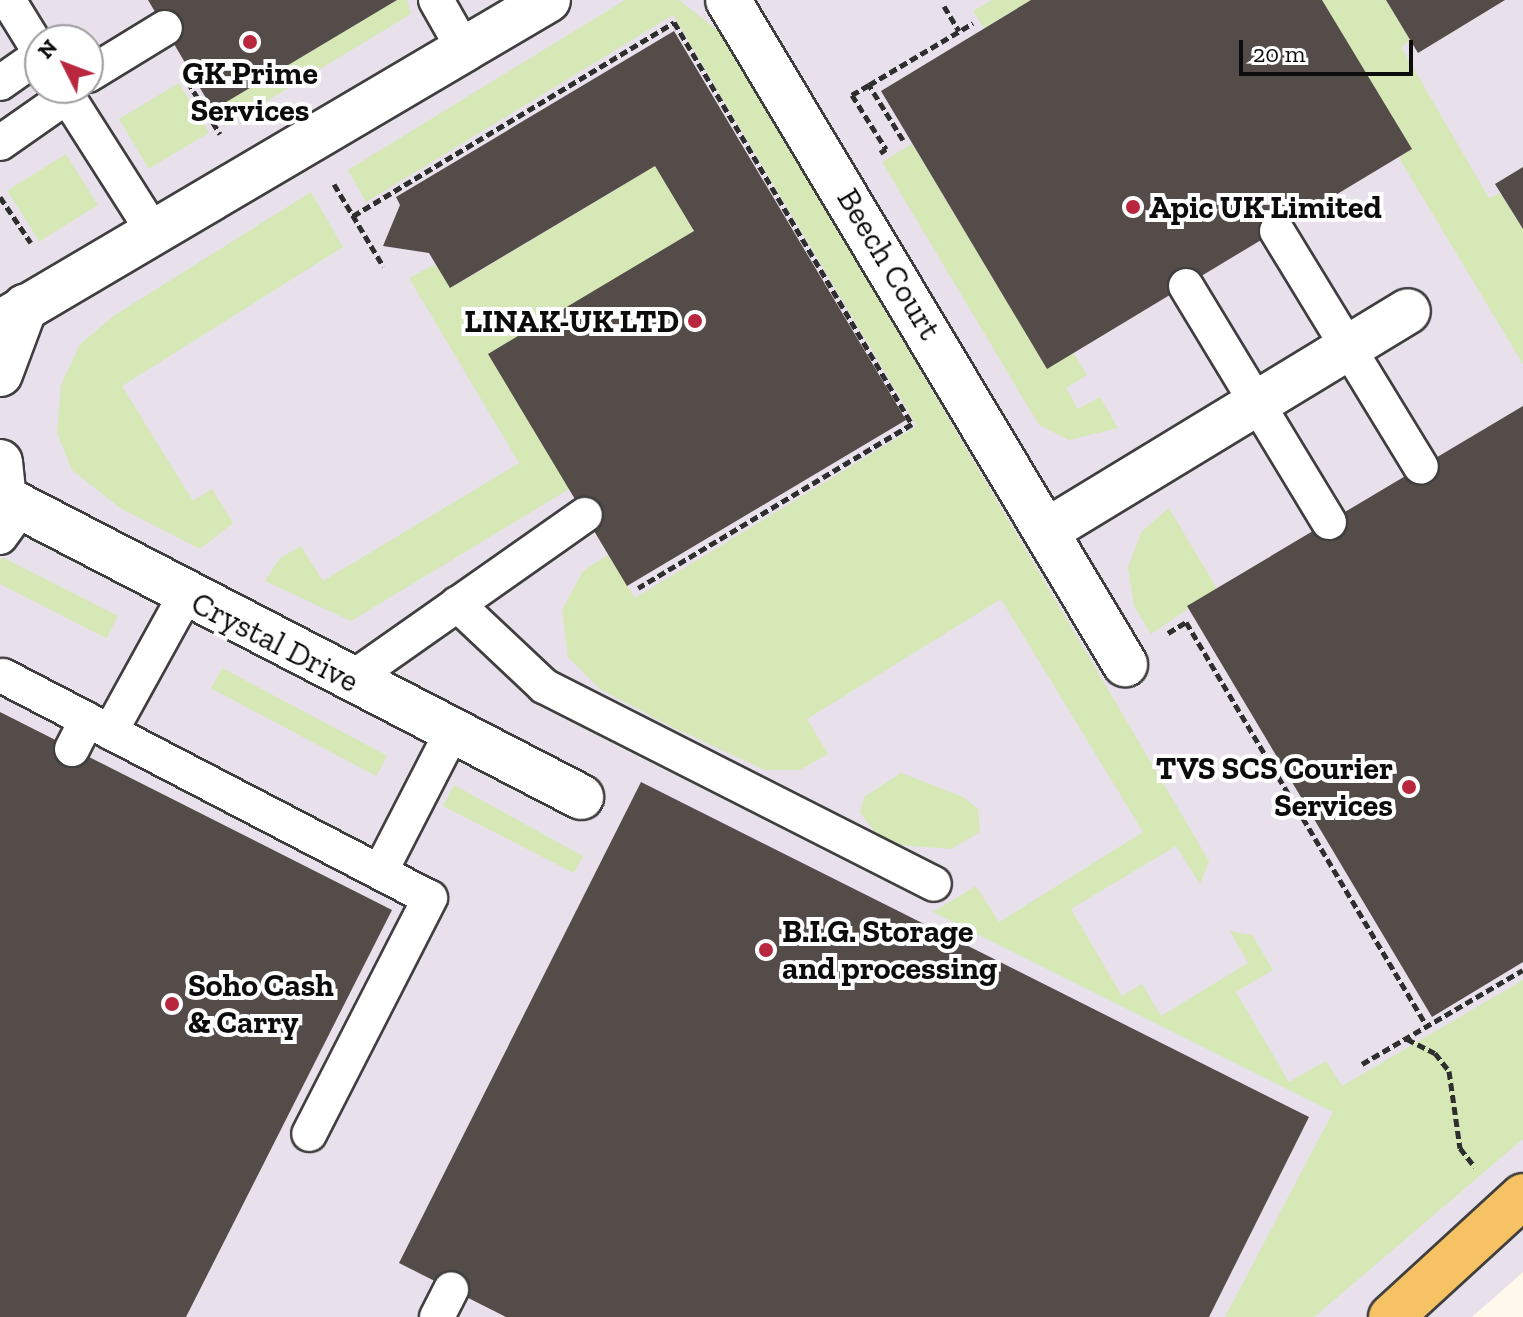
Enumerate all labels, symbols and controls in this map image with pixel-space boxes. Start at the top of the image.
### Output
north arrow [24,24,104,104]
scale bar [1243,24,1417,74]
marker: GK Prime Services [241,33,259,51]
text: N [32,34,63,64]
text: 20 m [1253,39,1305,68]
place label: GK Prime Services [182,55,318,130]
street label: Beech Court [829,181,949,347]
place label: Apic UK Limited [1149,188,1382,226]
marker: Apic UK Limited [1124,198,1142,216]
place label: LINAK-UK LTD [464,302,679,340]
marker: LINAK-UK LTD [686,312,704,330]
street label: Crystal Drive [185,583,365,701]
place label: TVS SCS Courier Services [1156,750,1393,825]
marker: TVS SCS Courier Services [1400,778,1418,796]
place label: B.I.G. Storage and processing [782,913,997,988]
marker: B.I.G. Storage and processing [757,941,775,959]
place label: Soho Cash & Carry [188,967,334,1042]
marker: Soho Cash & Carry [163,995,181,1013]

